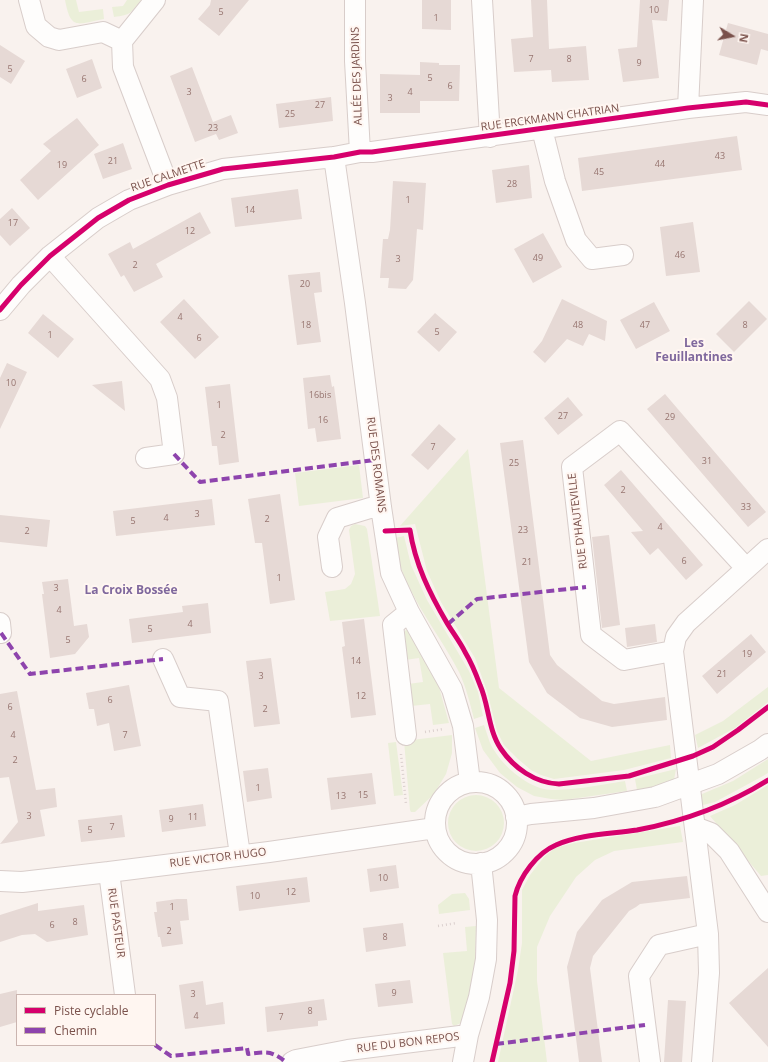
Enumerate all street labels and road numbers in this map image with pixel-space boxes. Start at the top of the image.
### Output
street label: ALLÉE DES JARDINS [349,27,365,125]
street label: RUE ERCKMANN CHATRIAN [480,102,620,134]
street label: RUE CALMETTE [129,157,207,195]
street label: RUE DES ROMAINS [364,416,388,514]
street label: RUE D'HAUTEVILLE [566,472,590,570]
street label: RUE VICTOR HUGO [169,846,267,870]
street label: RUE PASTEUR [105,887,127,959]
street label: RUE DU BON REPOS [356,1030,460,1056]

